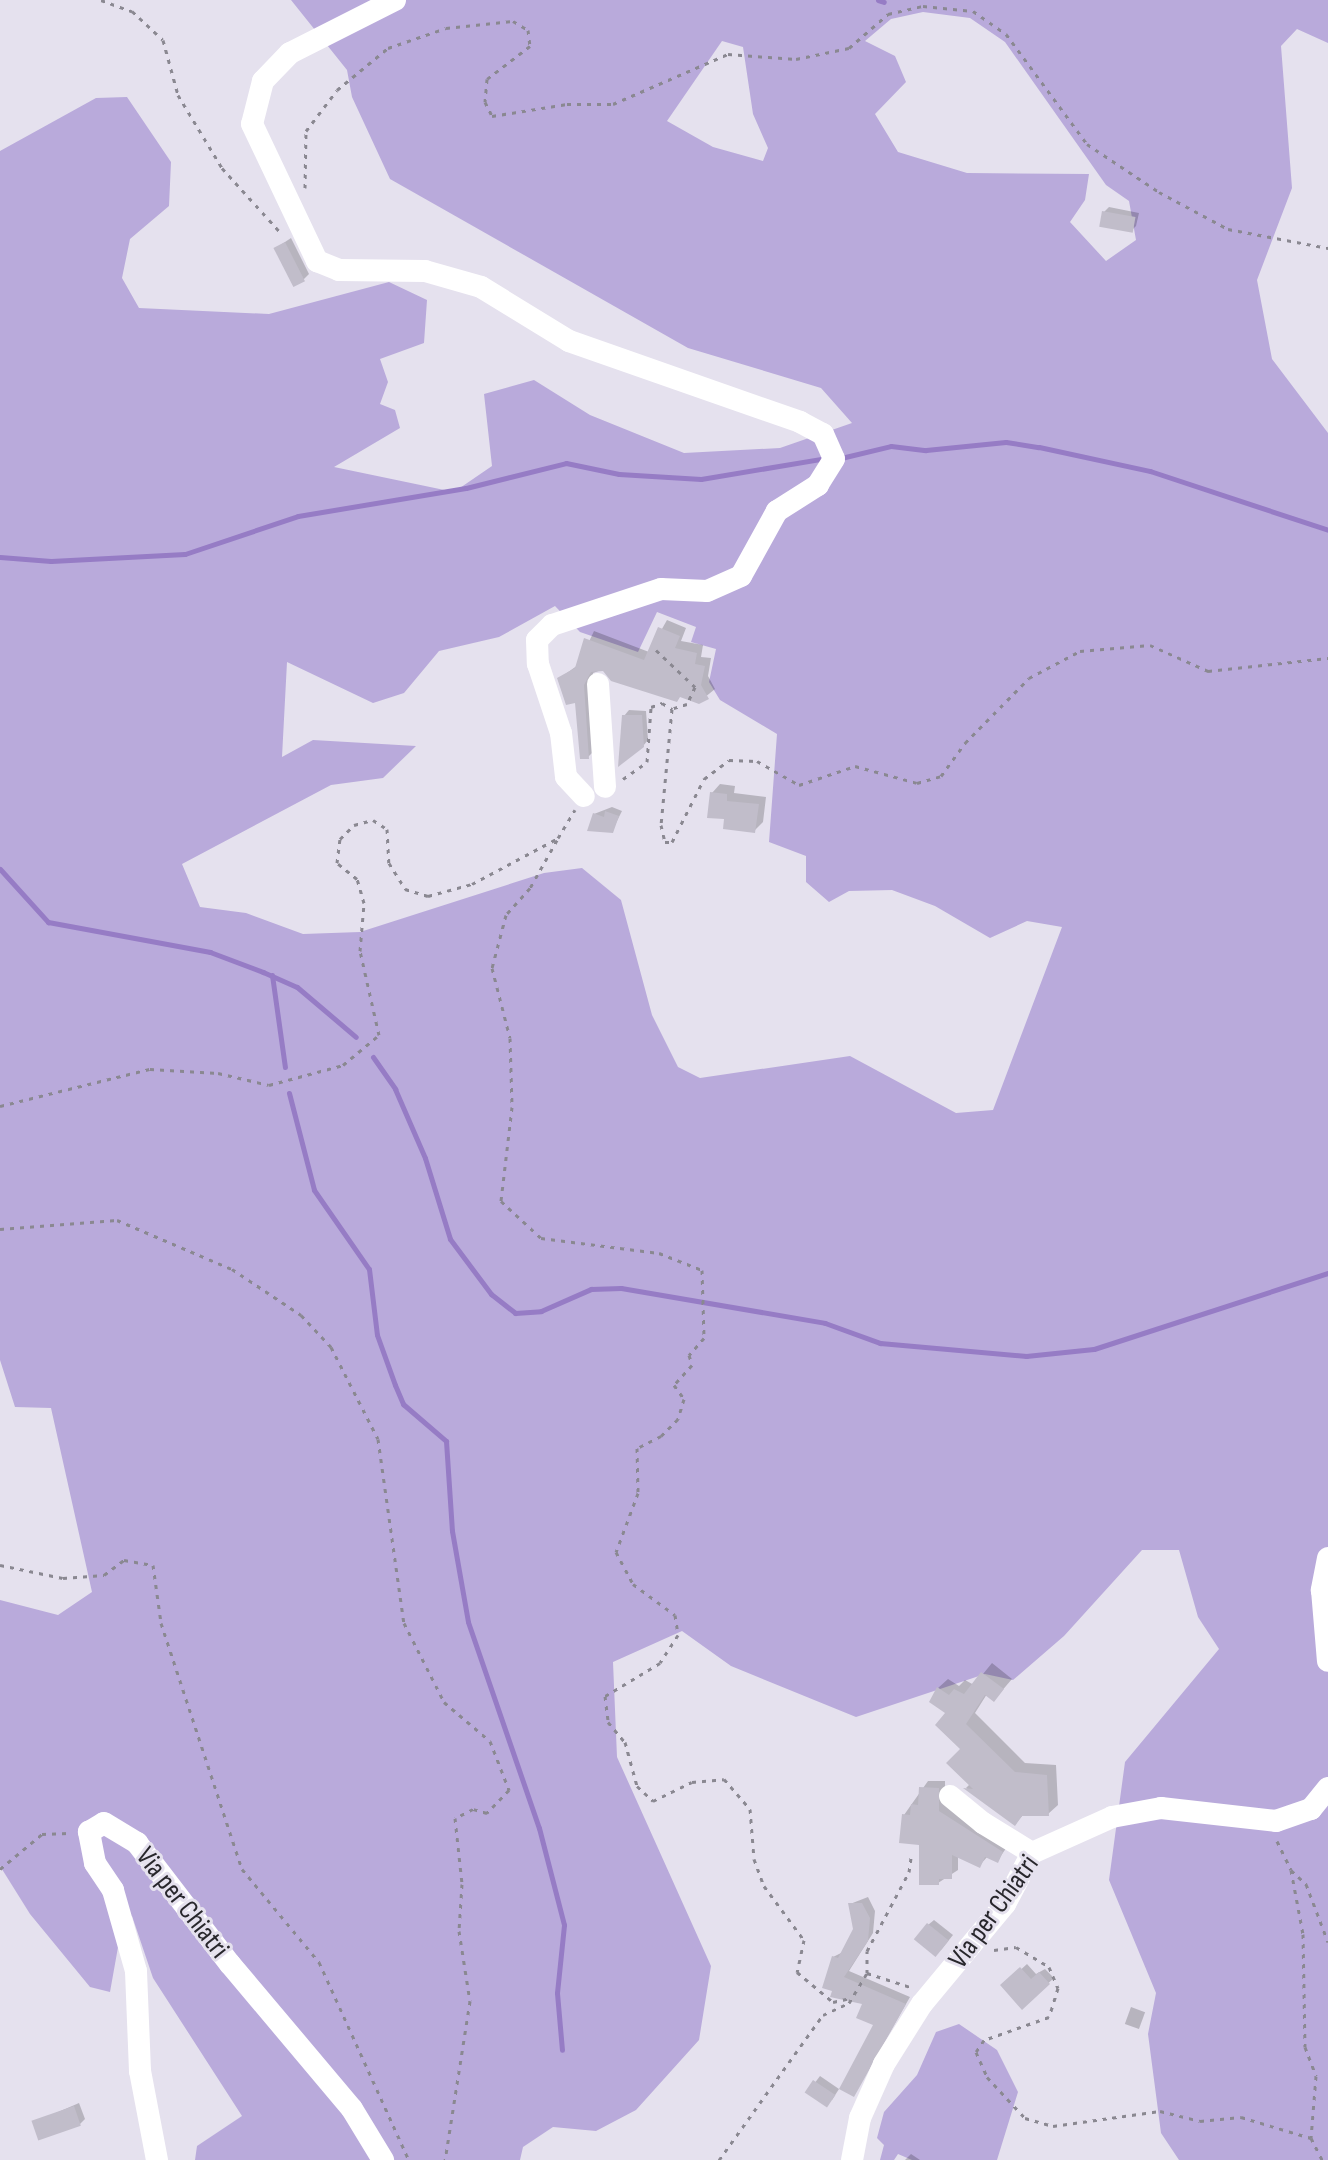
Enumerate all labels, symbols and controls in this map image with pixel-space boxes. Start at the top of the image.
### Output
street label: Via per Chiatri [128,1841,236,1965]
street label: Via per Chiatri [942,1849,1046,1975]

